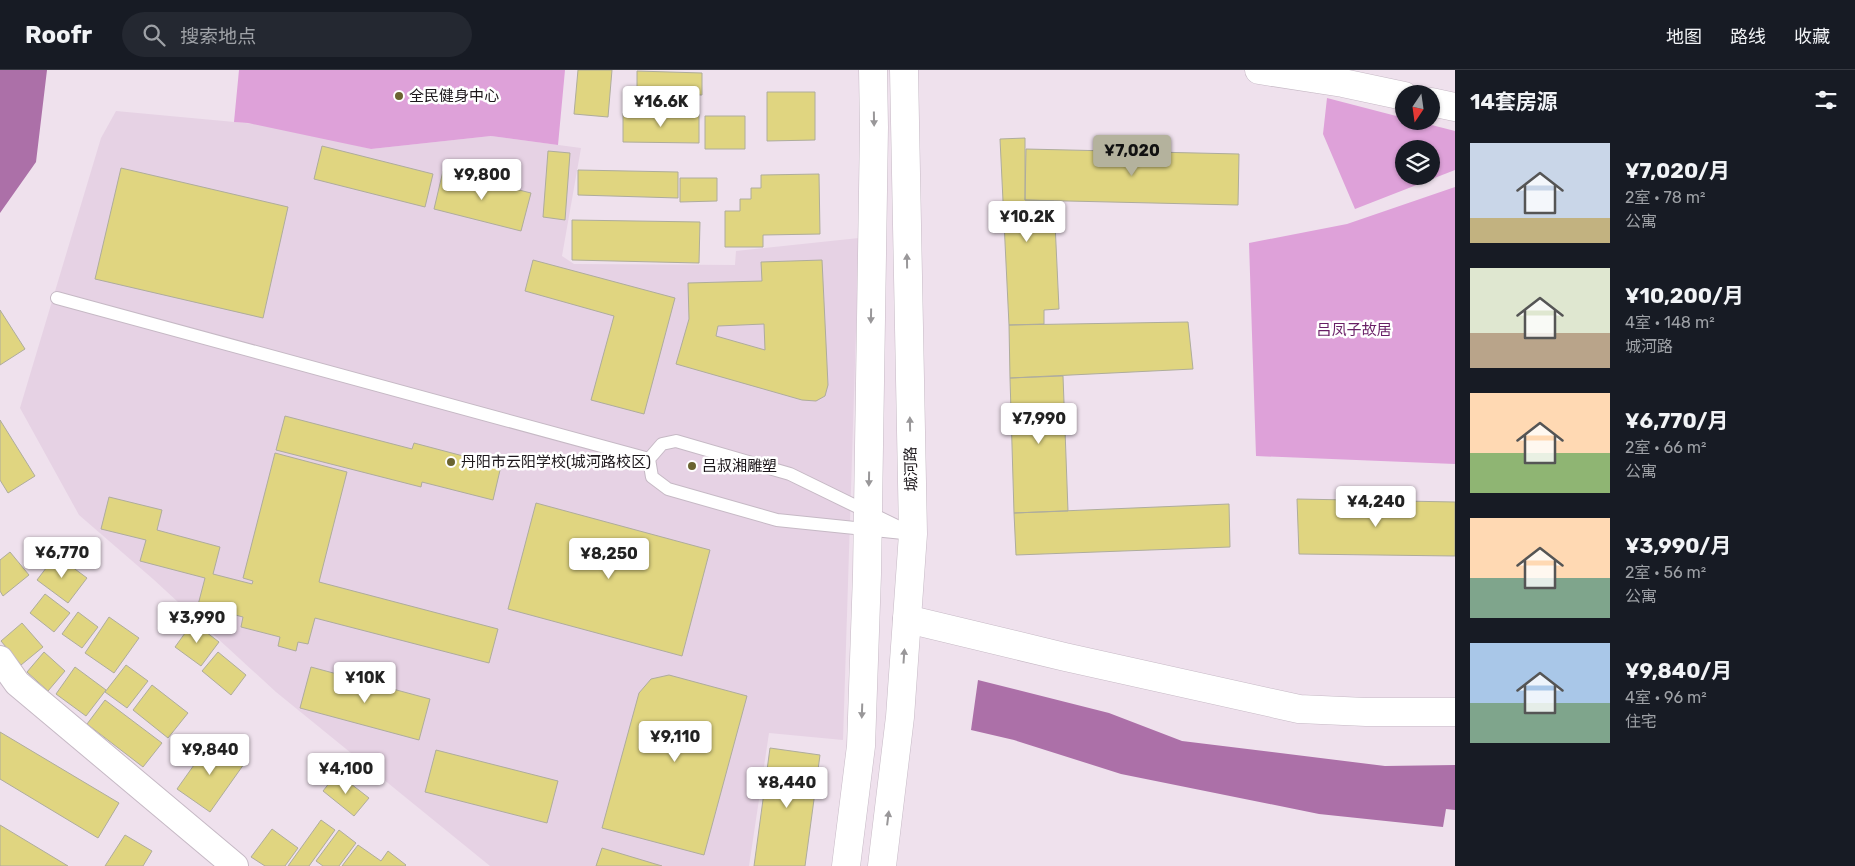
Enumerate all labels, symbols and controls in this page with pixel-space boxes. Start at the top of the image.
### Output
search box [122,12,472,57]
text: Roofr [25,21,92,49]
icon: search [140,21,168,49]
text: 搜索地点 [180,25,256,48]
text: 地图 [1666,26,1702,48]
text: 路线 [1730,26,1766,48]
text: 收藏 [1794,26,1830,48]
pin: ¥16.6K [620,85,702,128]
north arrow [1395,85,1440,130]
map controls [1395,85,1440,185]
icon: filters [1812,86,1840,114]
place label: 全民健身中心 [409,87,499,105]
text: 14套房源 [1470,89,1558,114]
marker: 全民健身中心 [393,90,405,102]
text: ¥16.6K [634,92,688,111]
one-way arrow [870,111,878,127]
pin: ¥7,020 [1091,134,1173,177]
button: layers [1395,140,1440,185]
text: ¥7,020 [1104,141,1160,160]
pin: ¥9,800 [441,158,523,201]
text: ¥7,020/月 [1625,158,1730,183]
icon: home [1510,163,1570,223]
text: ¥9,800 [453,165,511,184]
text: 2室 · 78 m² [1625,188,1706,207]
pin: ¥10.2K [986,200,1068,243]
text: ¥10.2K [999,207,1055,226]
text: 公寓 [1625,212,1657,231]
one-way arrow [903,253,911,269]
text: ¥10,200/月 [1625,283,1744,308]
icon: home [1510,288,1570,348]
one-way arrow [867,308,875,324]
text: 4室 · 148 m² [1625,313,1715,332]
park label: 吕凤子故居 [1316,321,1392,339]
text: 城河路 [1625,337,1673,356]
pin: ¥7,990 [998,402,1080,445]
text: ¥6,770/月 [1625,408,1728,433]
text: ¥7,990 [1012,409,1066,428]
icon: home [1510,413,1570,473]
one-way arrow [906,416,914,432]
text: 2室 · 66 m² [1625,438,1706,457]
street label: 城河路 [902,446,920,492]
place label: 丹阳市云阳学校(城河路校区) [461,453,651,471]
marker: 丹阳市云阳学校(城河路校区) [445,456,457,468]
place label: 吕叔湘雕塑 [702,457,777,475]
marker: 吕叔湘雕塑 [686,460,698,472]
text: 公寓 [1625,462,1657,481]
one-way arrow [865,471,873,487]
pin: ¥4,240 [1335,486,1417,528]
text: ¥4,240 [1347,492,1405,511]
text: ¥3,990/月 [1625,533,1731,558]
pin: ¥6,770 [21,536,103,579]
pin: ¥8,250 [568,538,650,580]
icon: home [1510,538,1570,598]
text: ¥6,770 [35,543,89,562]
text: ¥8,250 [580,544,638,563]
text: 2室 · 56 m² [1625,563,1706,582]
text: 公寓 [1625,587,1657,606]
pin: ¥3,990 [156,602,238,644]
text: ¥3,990 [169,608,225,627]
one-way arrow [901,648,909,664]
text: ¥9,840/月 [1625,658,1732,683]
pin: ¥10K [335,662,395,704]
icon: home [1510,663,1570,723]
text: ¥10K [345,668,385,687]
text: 4室 · 96 m² [1625,688,1707,707]
one-way arrow [858,703,866,719]
text: 住宅 [1625,712,1657,731]
pin: ¥9,110 [634,720,716,763]
text: ¥9,110 [650,727,700,746]
pin: ¥9,840 [169,734,251,776]
text: ¥9,840 [181,740,239,759]
pin: ¥4,100 [305,752,387,795]
text: ¥4,100 [319,759,373,778]
pin: ¥8,440 [746,766,828,809]
text: ¥8,440 [758,773,816,792]
one-way arrow [884,809,892,825]

